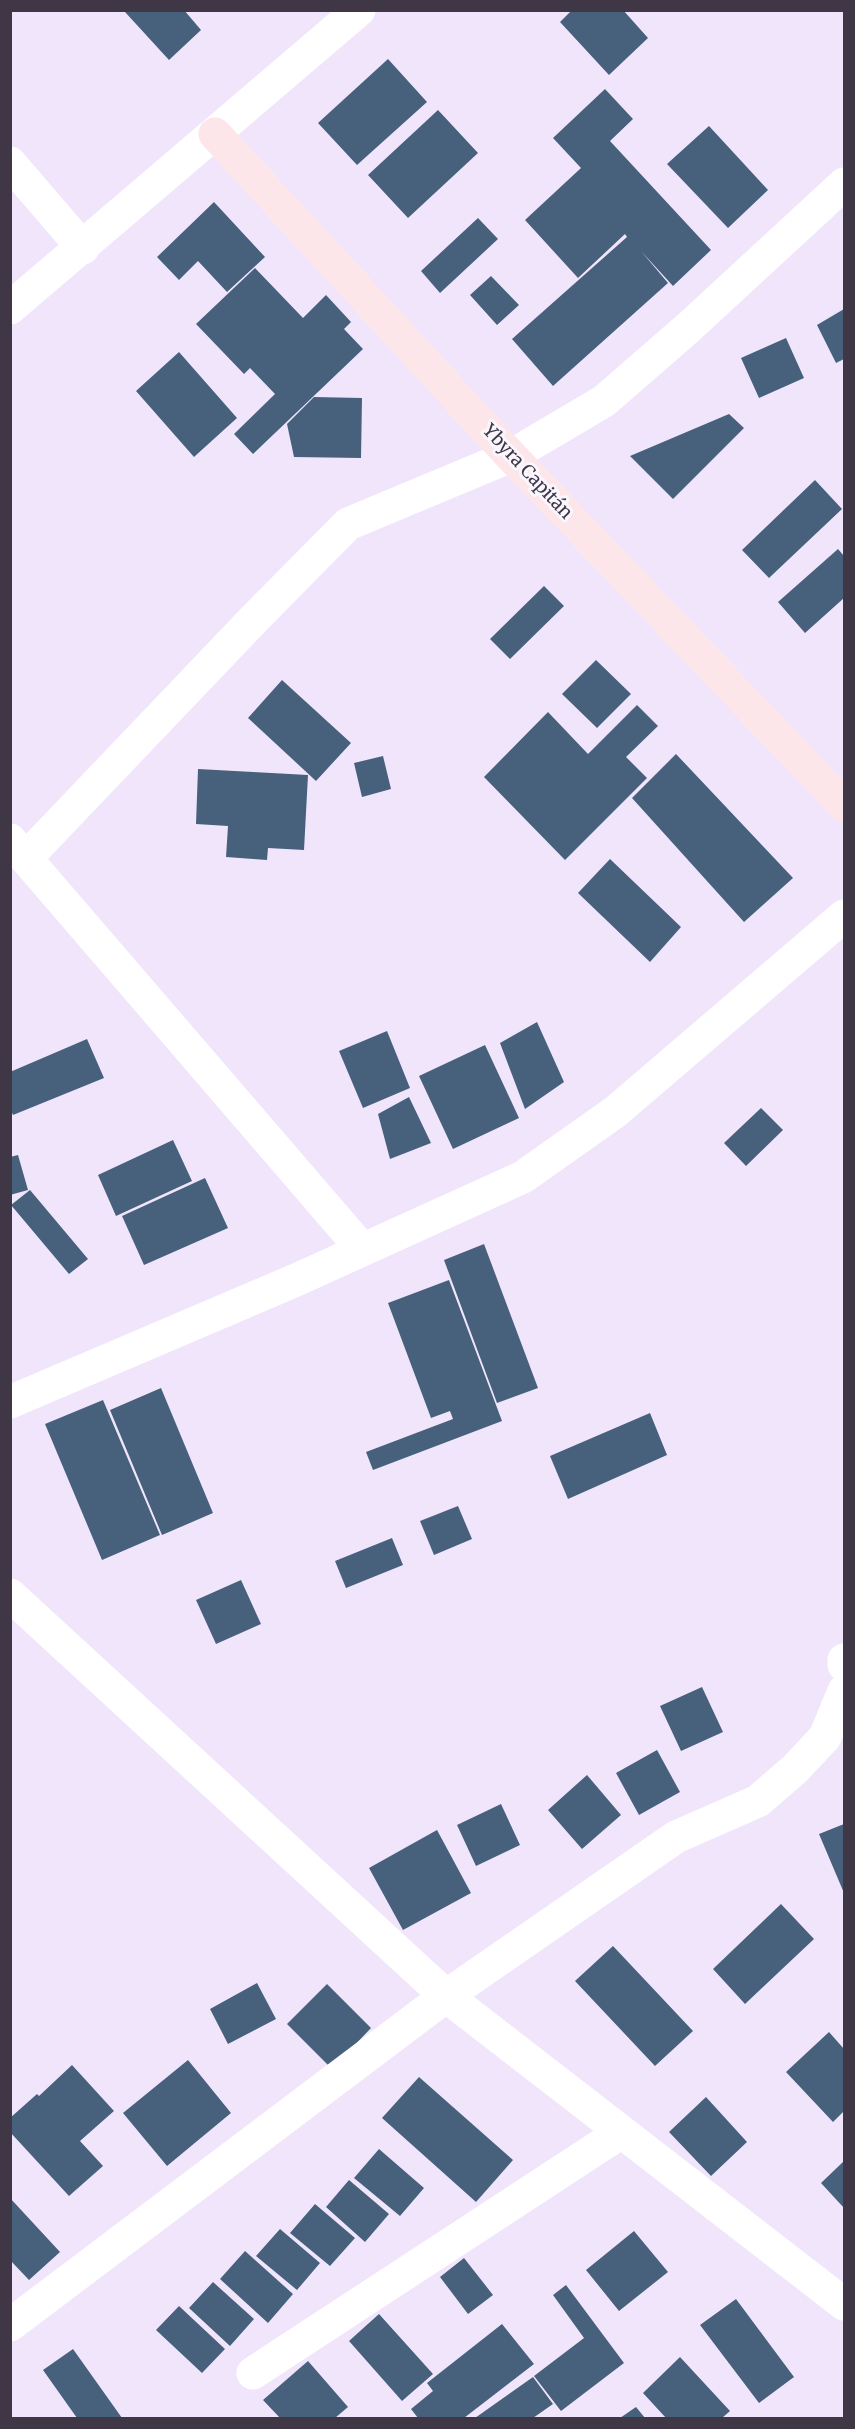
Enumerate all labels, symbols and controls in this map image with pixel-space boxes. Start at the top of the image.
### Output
street label: Ybyra Capitán [478,420,576,524]

